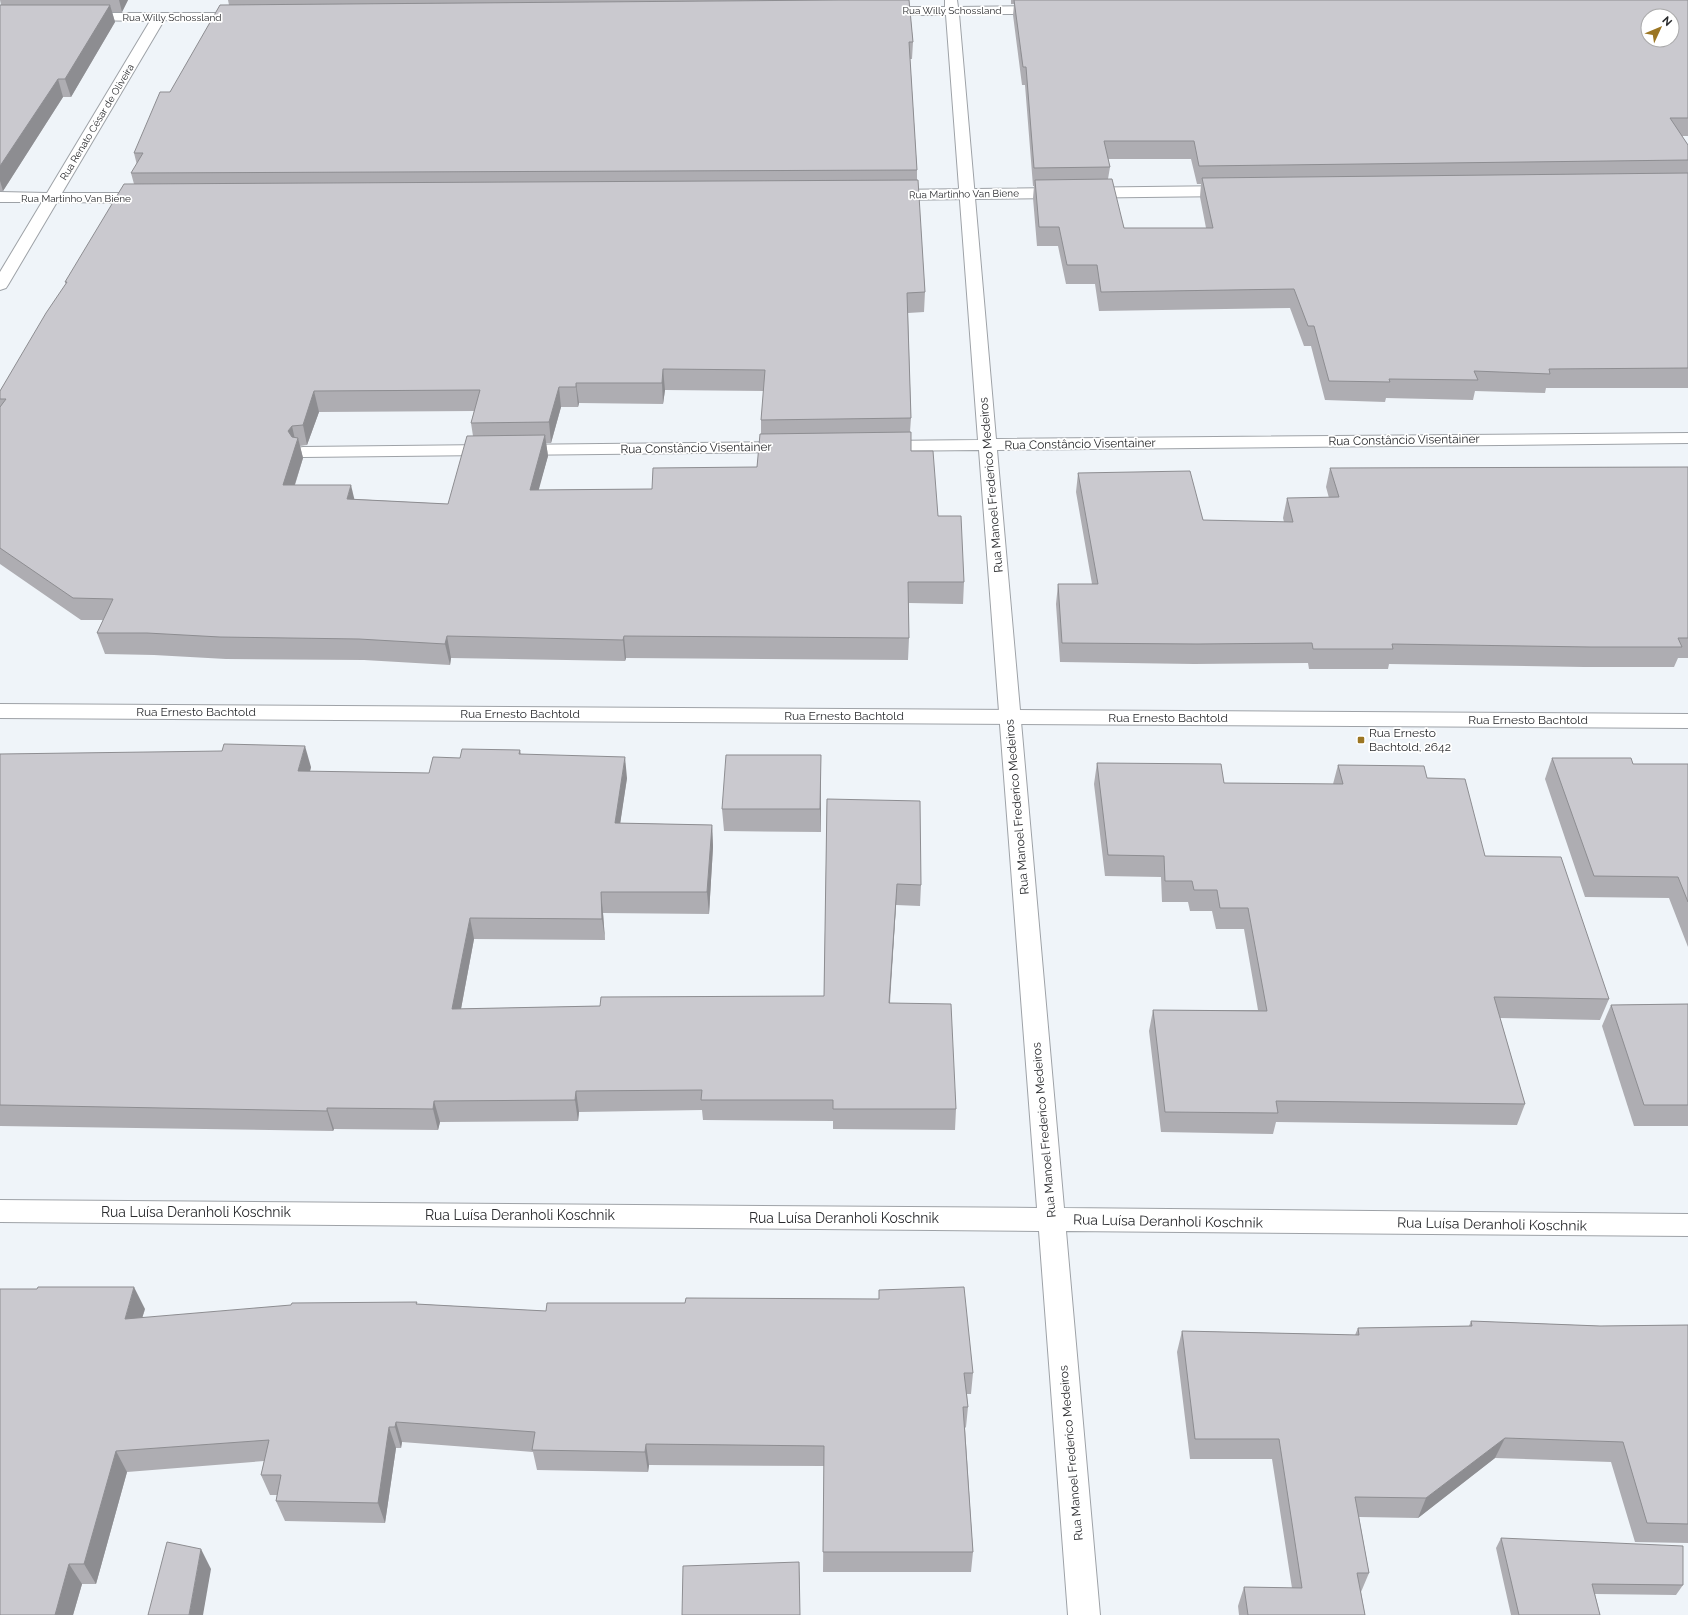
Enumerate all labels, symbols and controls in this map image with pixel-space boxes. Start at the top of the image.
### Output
street label: Rua Willy Schossland [903,5,1001,16]
north arrow [1640,8,1680,48]
street label: Rua Willy Schossland [123,12,221,23]
text: N [1659,14,1674,29]
street label: Rua Renato César de Oliveira [58,62,136,182]
street label: Rua Martinho Van Biene [909,188,1019,200]
street label: Rua Martinho Van Biene [21,193,131,204]
street label: Rua Manoel Frederico Medeiros [976,397,1006,573]
street label: Rua Constâncio Visentainer [1328,432,1480,448]
street label: Rua Constâncio Visentainer [1004,436,1156,452]
street label: Rua Constâncio Visentainer [620,440,772,456]
street label: Rua Ernesto Bachtold [136,705,256,719]
street label: Rua Ernesto Bachtold [460,707,580,721]
street label: Rua Ernesto Bachtold [784,709,904,723]
street label: Rua Ernesto Bachtold [1108,711,1228,725]
street label: Rua Ernesto Bachtold [1468,713,1588,727]
street label: Rua Manoel Frederico Medeiros [1002,719,1032,895]
place label: Rua Ernesto Bachtold, 2642 [1369,726,1451,754]
marker: Rua Ernesto Bachtold, 2642 [1356,735,1366,745]
street label: Rua Manoel Frederico Medeiros [1029,1042,1059,1218]
street label: Rua Luísa Deranholi Koschnik [101,1204,292,1220]
street label: Rua Luísa Deranholi Koschnik [425,1207,616,1223]
street label: Rua Luísa Deranholi Koschnik [749,1210,940,1226]
street label: Rua Luísa Deranholi Koschnik [1073,1211,1264,1231]
street label: Rua Luísa Deranholi Koschnik [1397,1214,1588,1234]
street label: Rua Manoel Frederico Medeiros [1056,1365,1086,1541]

